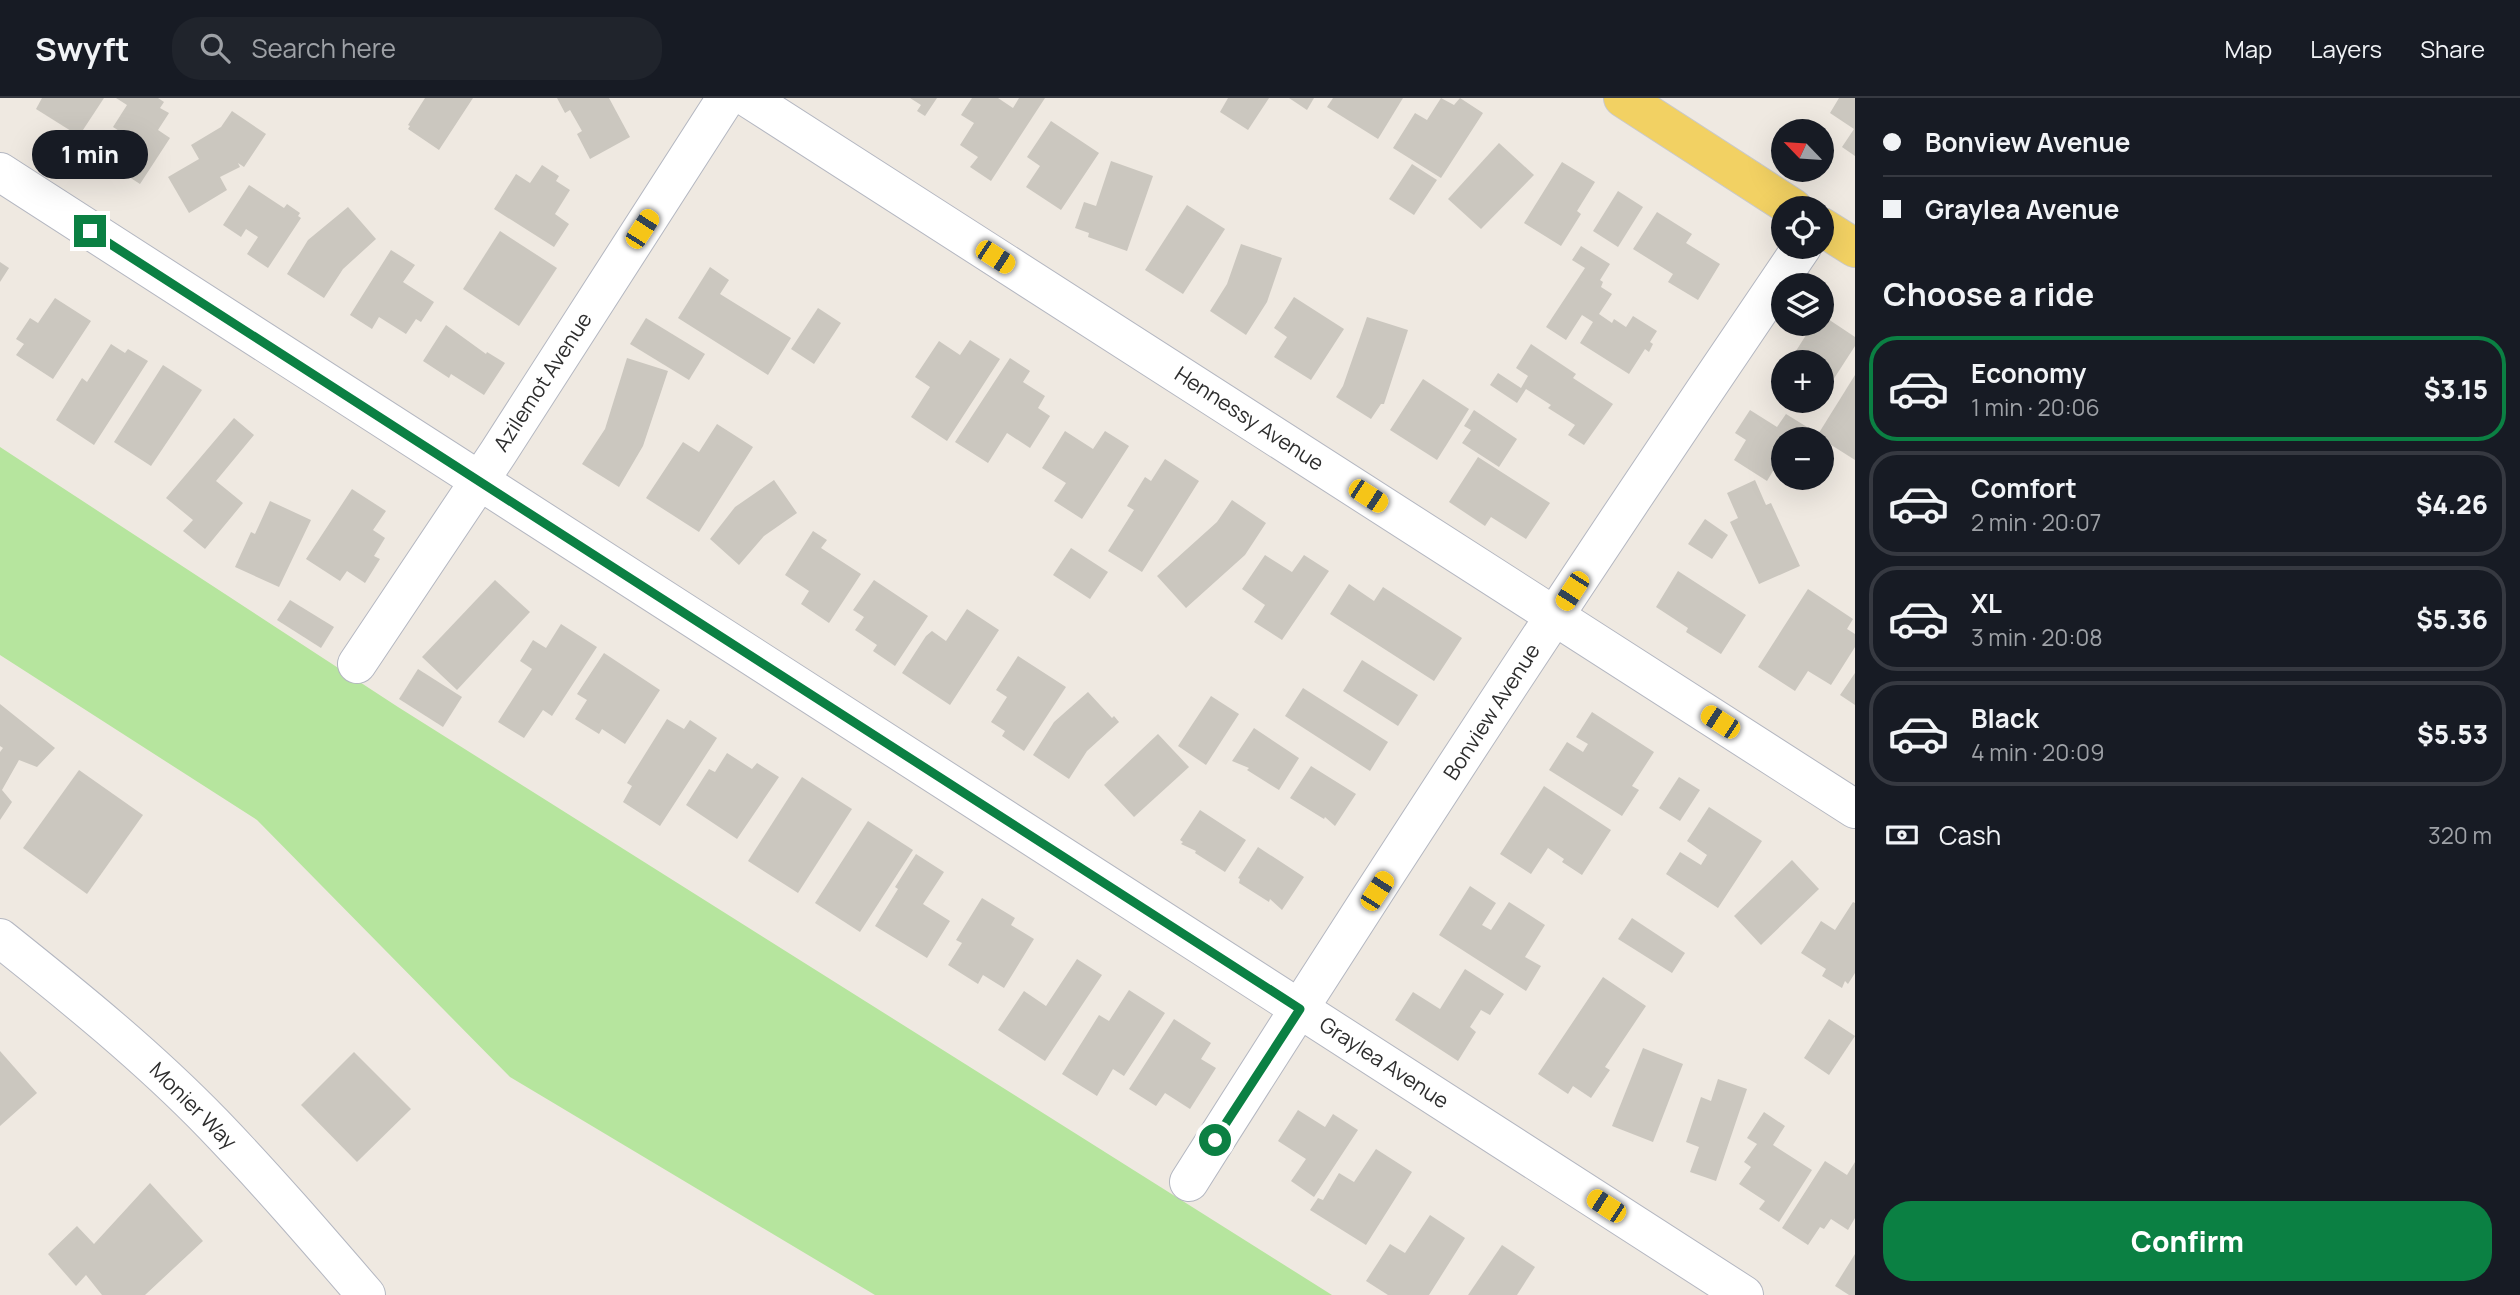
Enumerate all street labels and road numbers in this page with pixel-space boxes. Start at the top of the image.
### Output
street label: Azilemot Avenue [487,306,598,457]
street label: Hennessy Avenue [1170,360,1329,477]
street label: Bonview Avenue [1437,638,1546,785]
street label: Graylea Avenue [1315,1010,1455,1114]
street label: Monier Way [144,1056,243,1155]

